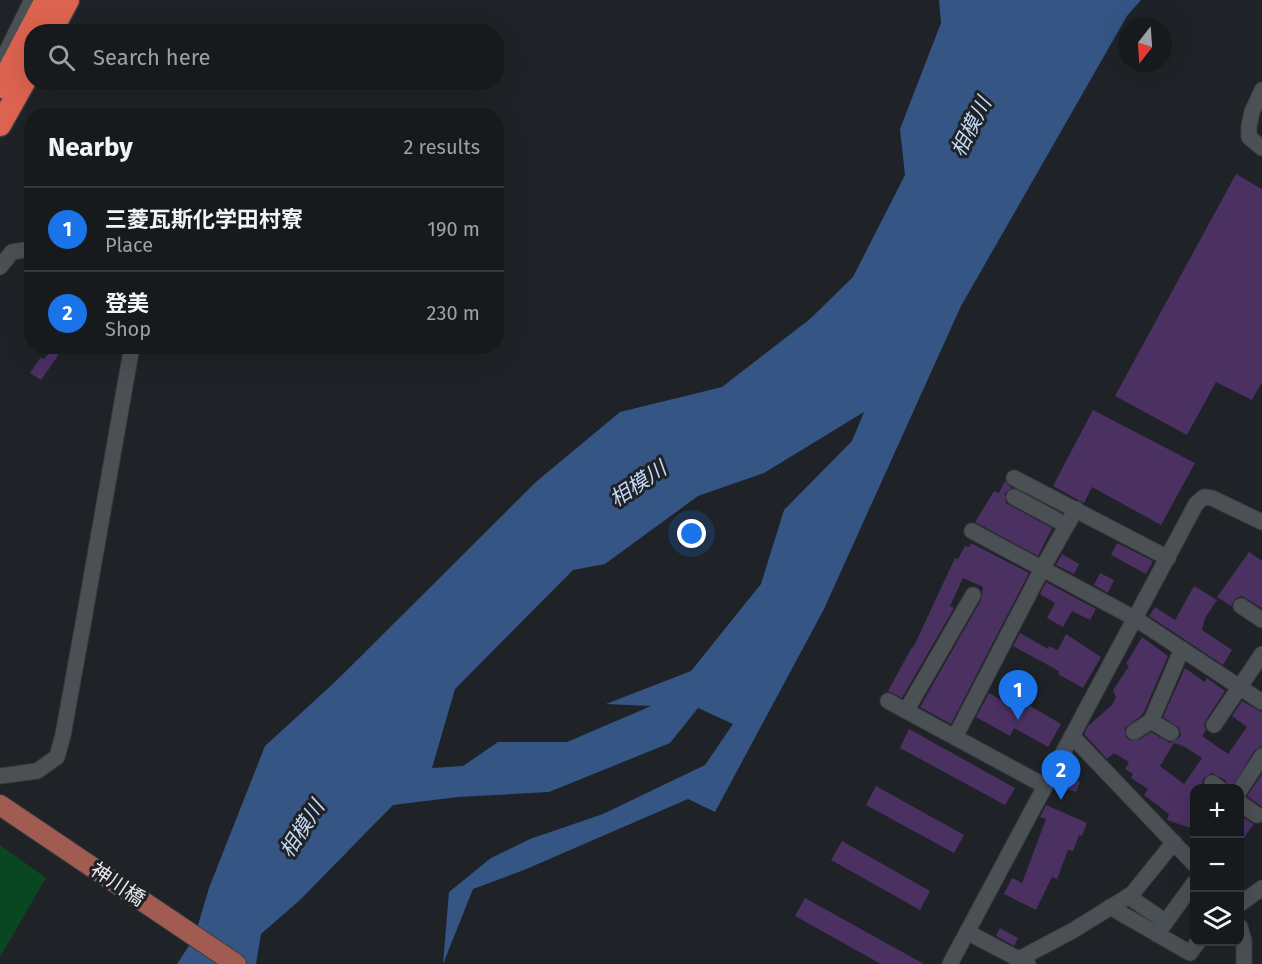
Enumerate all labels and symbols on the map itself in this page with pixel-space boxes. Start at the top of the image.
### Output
north arrow [1118,18,1172,72]
water label: 相模川 [945,91,998,161]
water label: 相模川 [605,454,673,512]
your location [677,519,706,548]
pin: 1 [998,670,1038,720]
pin: 2 [1042,750,1080,800]
water label: 相模川 [274,794,331,862]
street label: 神川橋 [86,857,150,911]

